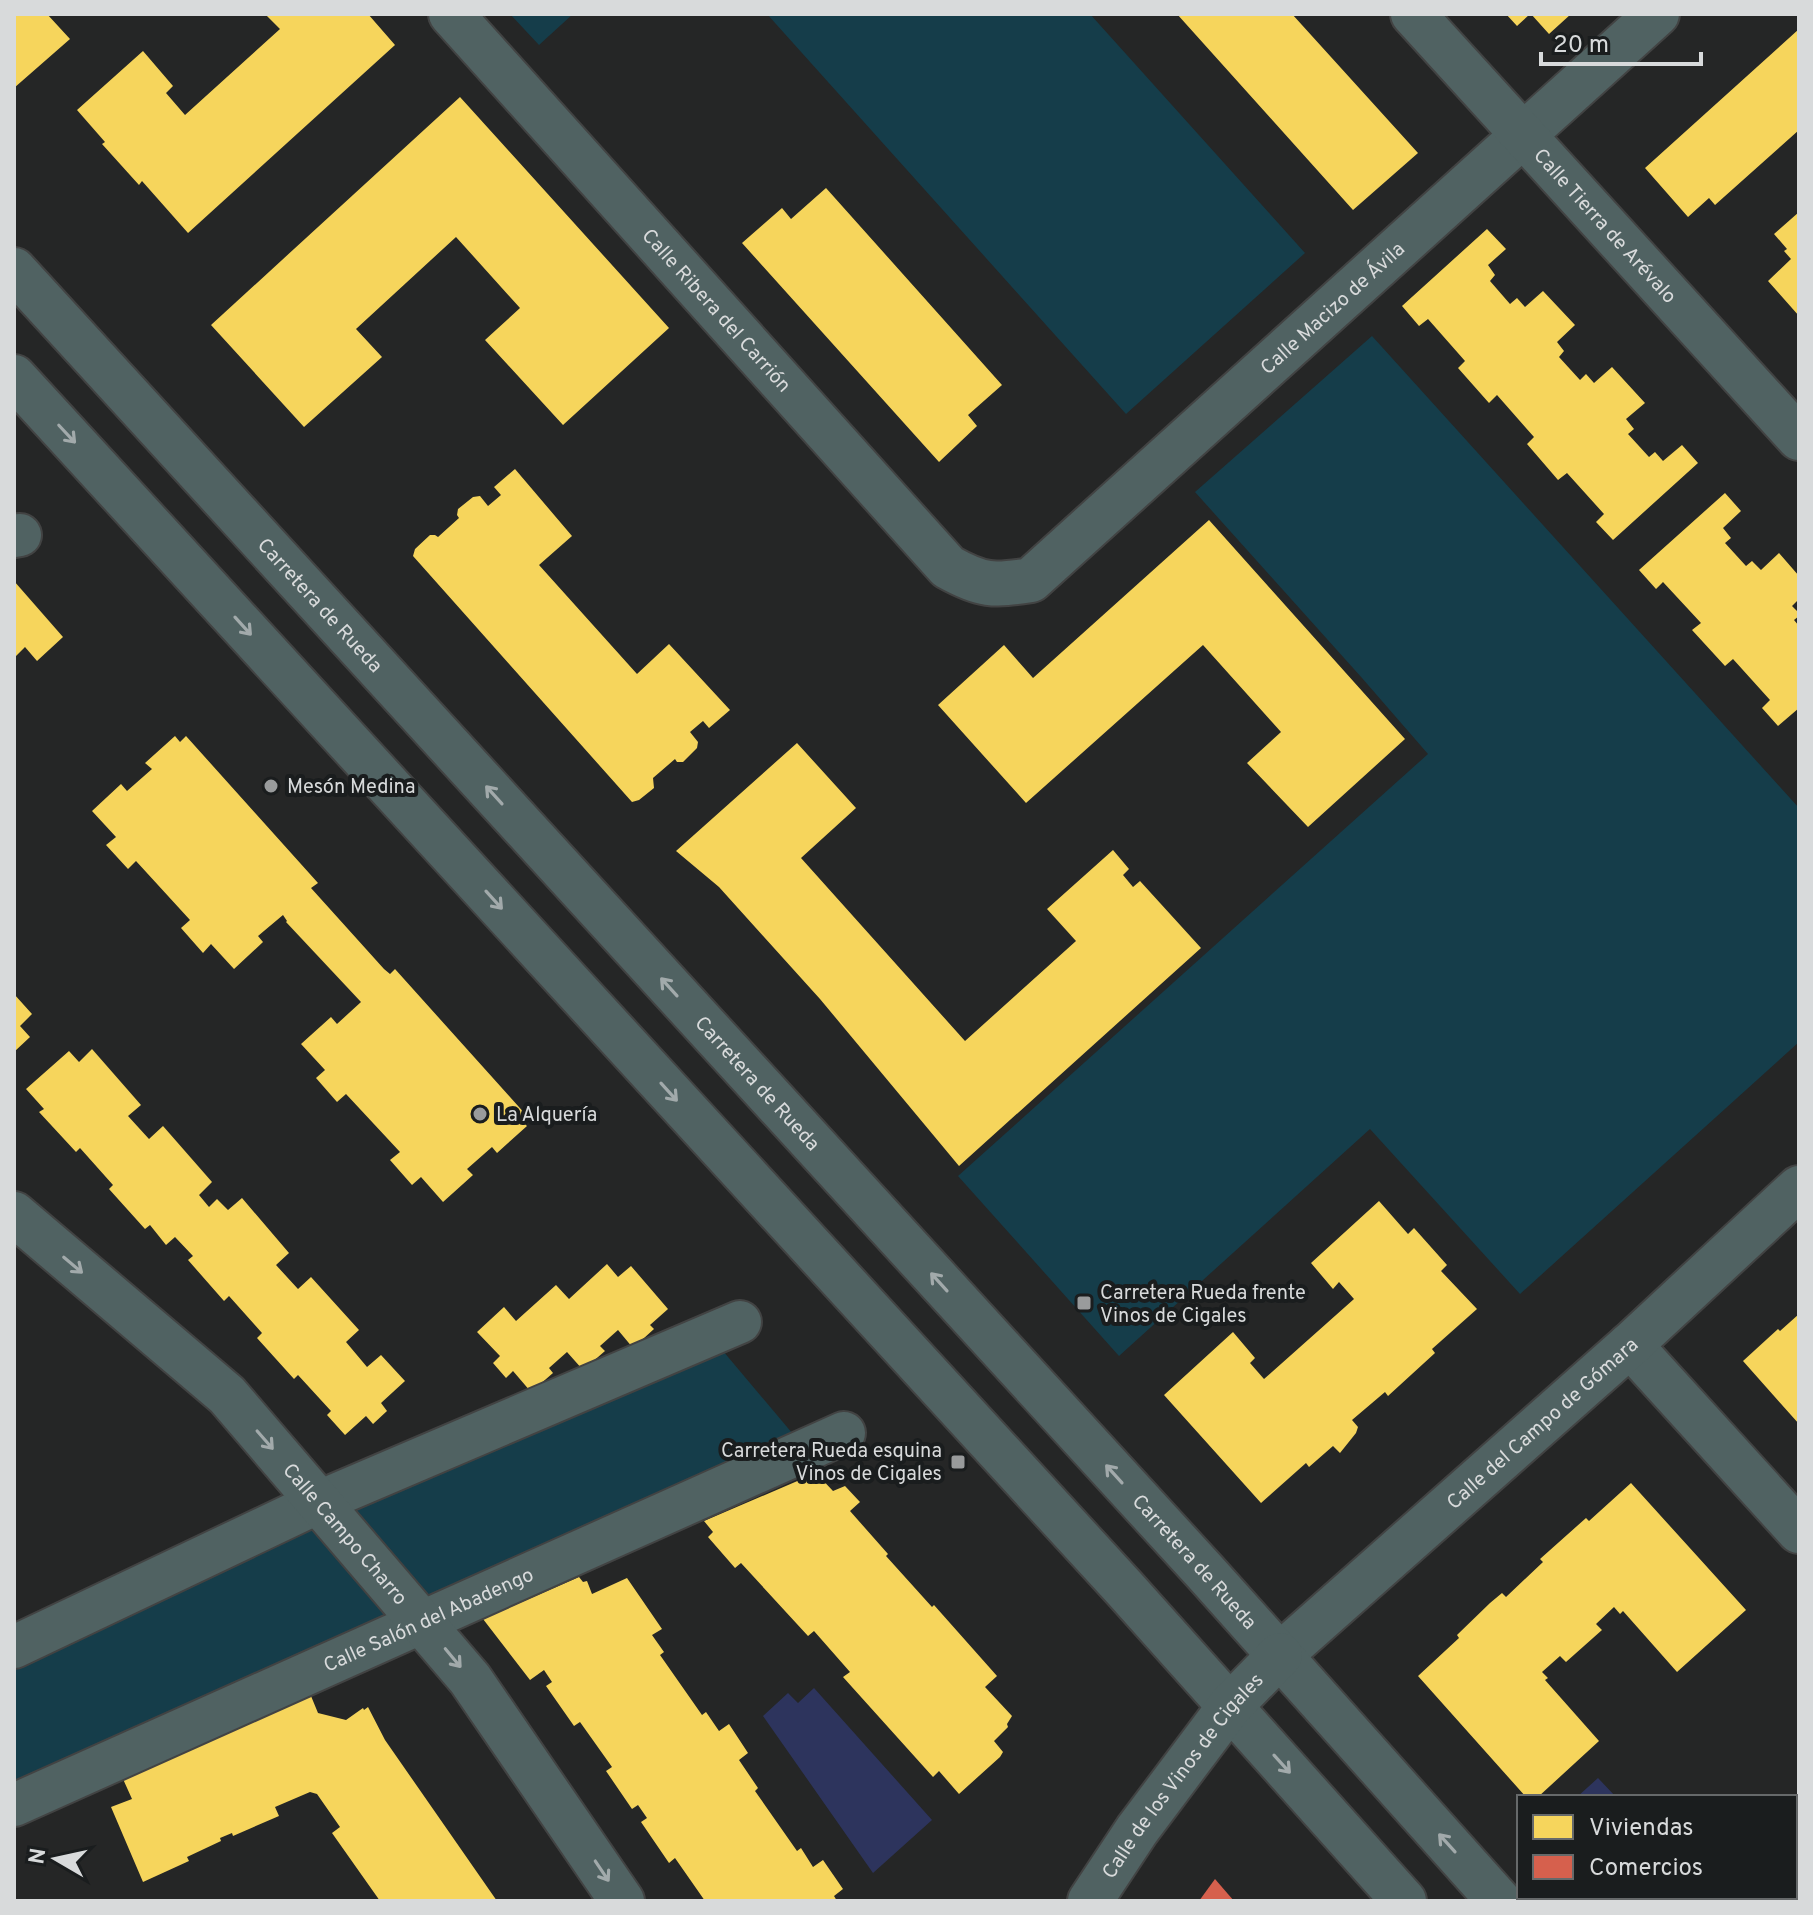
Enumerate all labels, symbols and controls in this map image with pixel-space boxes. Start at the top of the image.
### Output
scale bar [1541,16,1701,66]
text: 20 m [1553,31,1609,61]
street label: Calle Tierra de Arévalo [1527,144,1681,310]
street label: Calle Ribera del Carrión [635,224,796,399]
street label: Calle Macizo de Ávila [1256,237,1411,381]
one-way arrow [57,424,75,444]
street label: Carretera de Rueda [251,533,387,679]
one-way arrow [233,616,252,636]
place label: Mesón Medina [287,775,415,801]
marker: Mesón Medina [262,777,280,795]
one-way arrow [485,785,503,805]
one-way arrow [484,890,502,910]
one-way arrow [660,977,678,997]
street label: Carretera de Rueda [688,1011,825,1157]
one-way arrow [660,1082,678,1102]
place label: La Alquería [496,1103,597,1129]
marker: La Alquería [471,1105,489,1123]
one-way arrow [63,1256,83,1274]
one-way arrow [929,1272,948,1292]
place label: Carretera Rueda frente Vinos de Cigales [1100,1281,1306,1330]
marker: Carretera Rueda frente Vinos de Cigales [1075,1294,1093,1312]
street label: Calle del Campo de Gómara [1442,1333,1645,1516]
one-way arrow [256,1429,274,1449]
place label: Carretera Rueda esquina Vinos de Cigales [721,1439,942,1488]
marker: Carretera Rueda esquina Vinos de Cigales [949,1453,967,1471]
street label: Calle Campo Charro [276,1458,412,1611]
one-way arrow [1106,1464,1124,1484]
street label: Carretera de Rueda [1125,1490,1262,1636]
street label: Calle Salón del Abadengo [320,1563,538,1680]
one-way arrow [444,1648,462,1668]
street label: Calle de los Vinos de Cigales [1097,1668,1270,1884]
one-way arrow [1272,1753,1290,1773]
legend [1517,1795,1797,1899]
text: Viviendas [1589,1814,1694,1844]
north arrow [16,1819,96,1899]
one-way arrow [1438,1833,1457,1854]
text: N [24,1846,53,1866]
text: Comercios [1589,1854,1703,1884]
one-way arrow [593,1860,610,1882]

